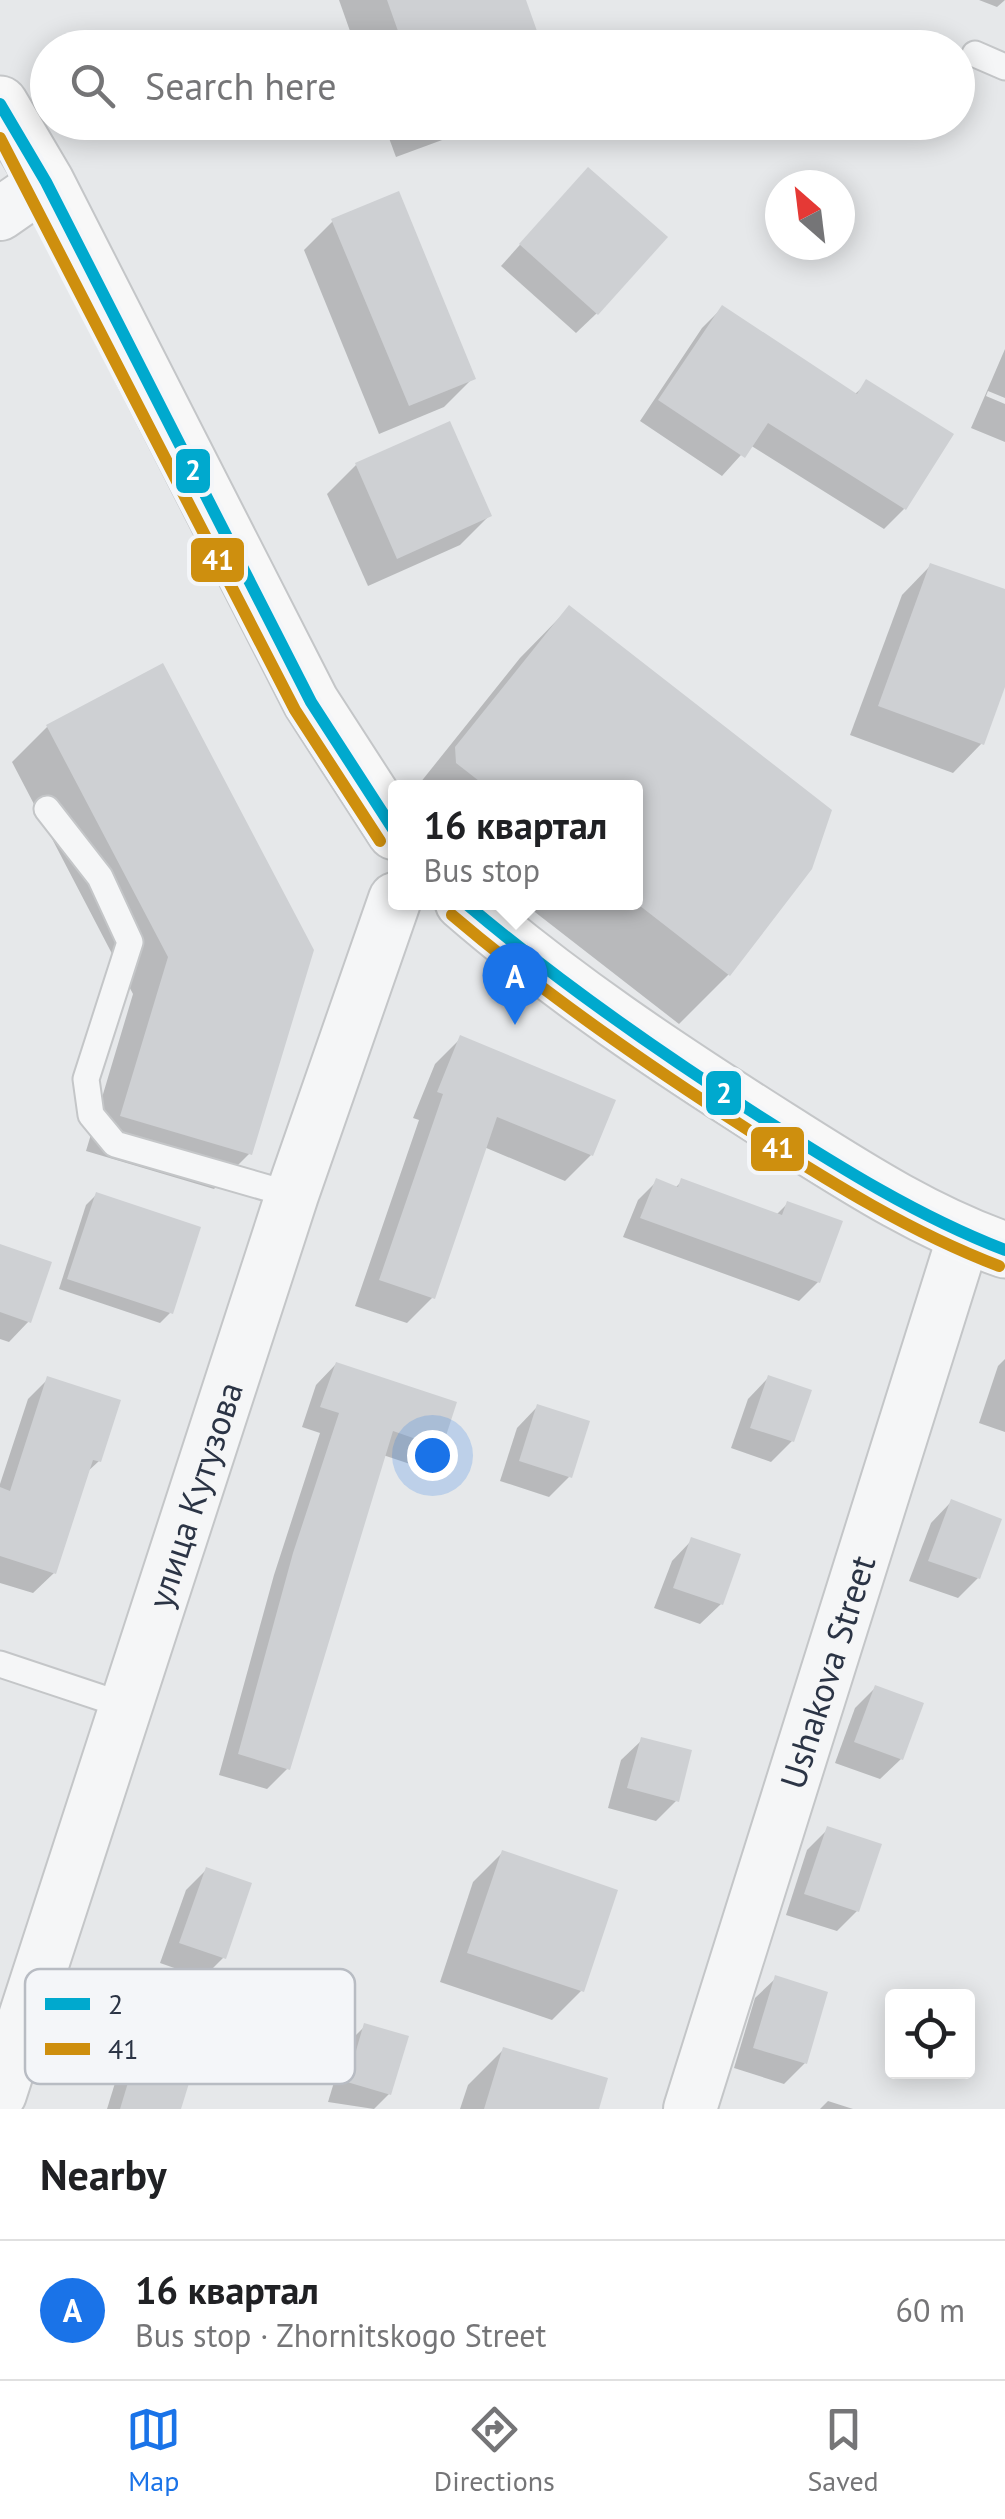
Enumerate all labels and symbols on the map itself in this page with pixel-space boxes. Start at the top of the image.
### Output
north arrow [765,170,855,260]
line badge: 2 [174,447,212,495]
text: 2 [185,451,201,488]
line badge: 41 [189,536,246,584]
text: 41 [202,541,234,578]
pin: A [482,942,548,1025]
line badge: 2 [704,1069,743,1117]
text: 2 [716,1074,732,1111]
line badge: 41 [749,1125,806,1173]
text: 41 [762,1129,794,1166]
street label: улица Кутузова [136,1376,253,1614]
your location [407,1430,458,1481]
street label: Ushakova Street [769,1550,885,1794]
legend [25,1969,355,2084]
text: 2 [108,1985,123,2022]
text: 41 [108,2030,139,2067]

